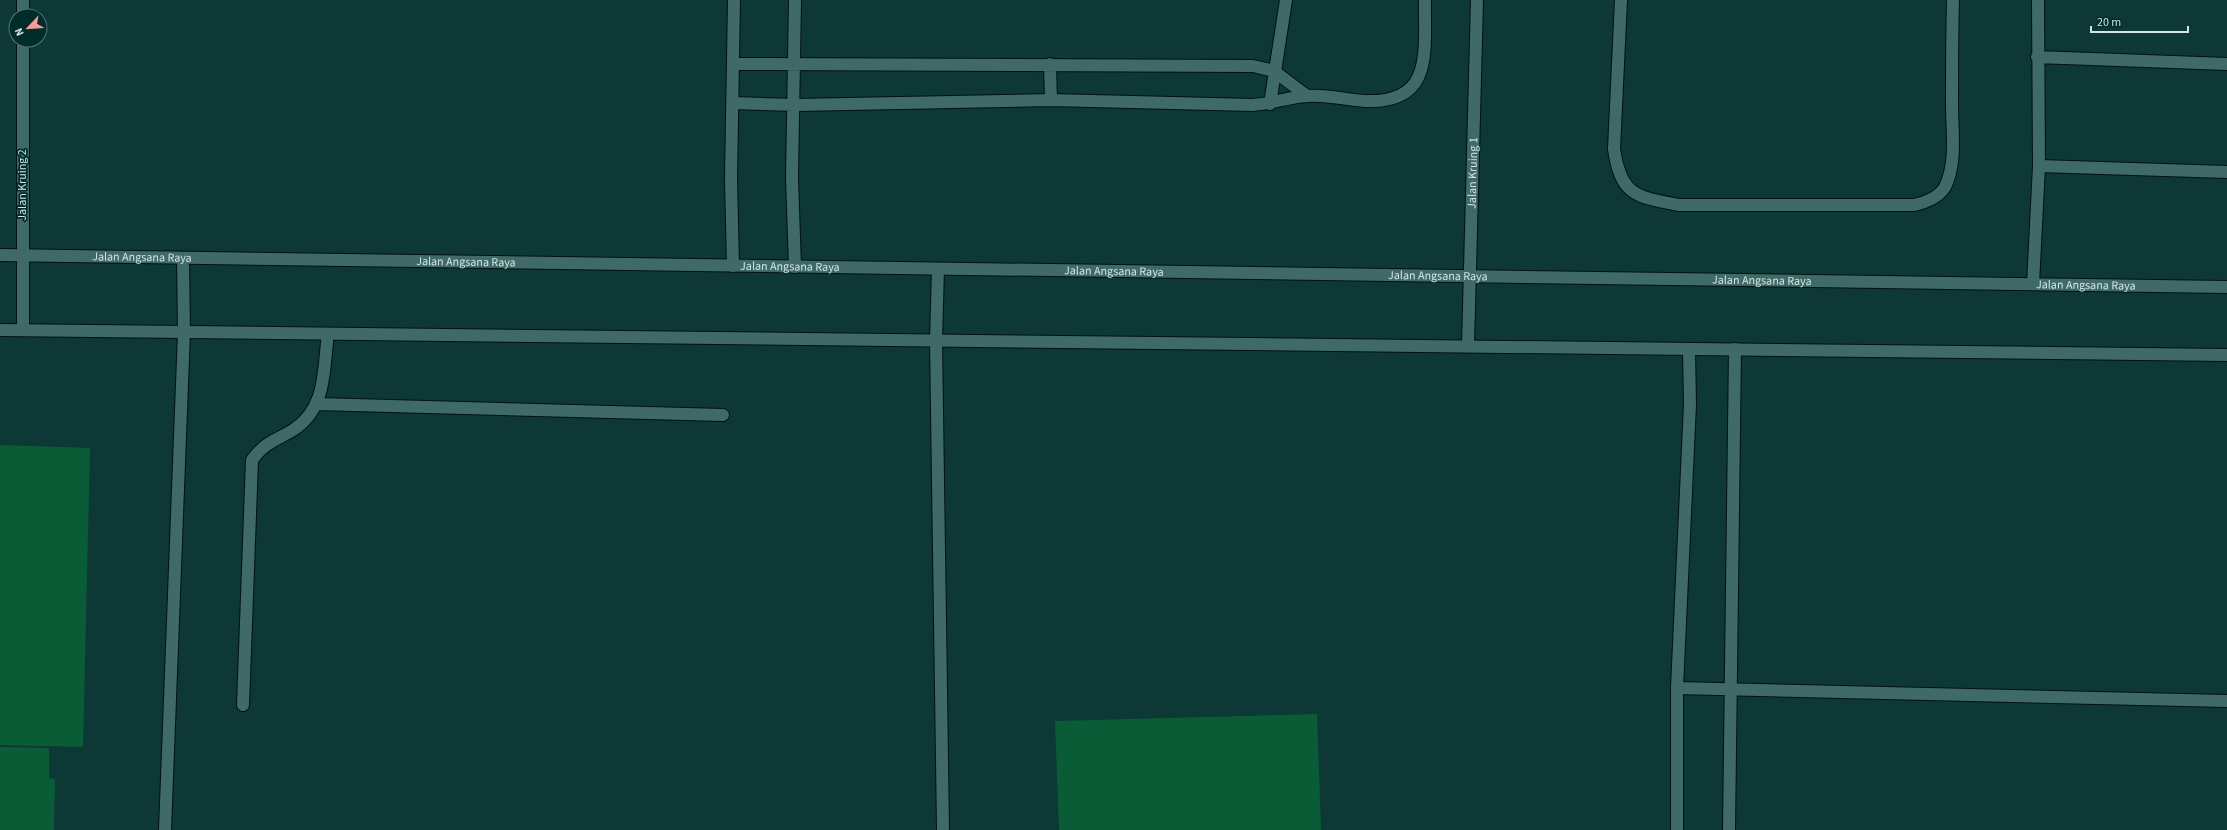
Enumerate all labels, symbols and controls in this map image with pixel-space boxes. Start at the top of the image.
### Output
north arrow [8,8,48,48]
scale bar [2091,8,2188,34]
text: 20 m [2097,14,2121,31]
text: N [11,26,28,39]
street label: Jalan Kruing 1 [1464,137,1482,209]
street label: Jalan Kruing 2 [14,149,31,221]
street label: Jalan Angsana Raya [92,248,192,267]
street label: Jalan Angsana Raya [416,253,516,271]
street label: Jalan Angsana Raya [740,258,840,276]
street label: Jalan Angsana Raya [1064,262,1164,281]
street label: Jalan Angsana Raya [1388,267,1488,285]
street label: Jalan Angsana Raya [1712,272,1812,290]
street label: Jalan Angsana Raya [2036,276,2136,295]

